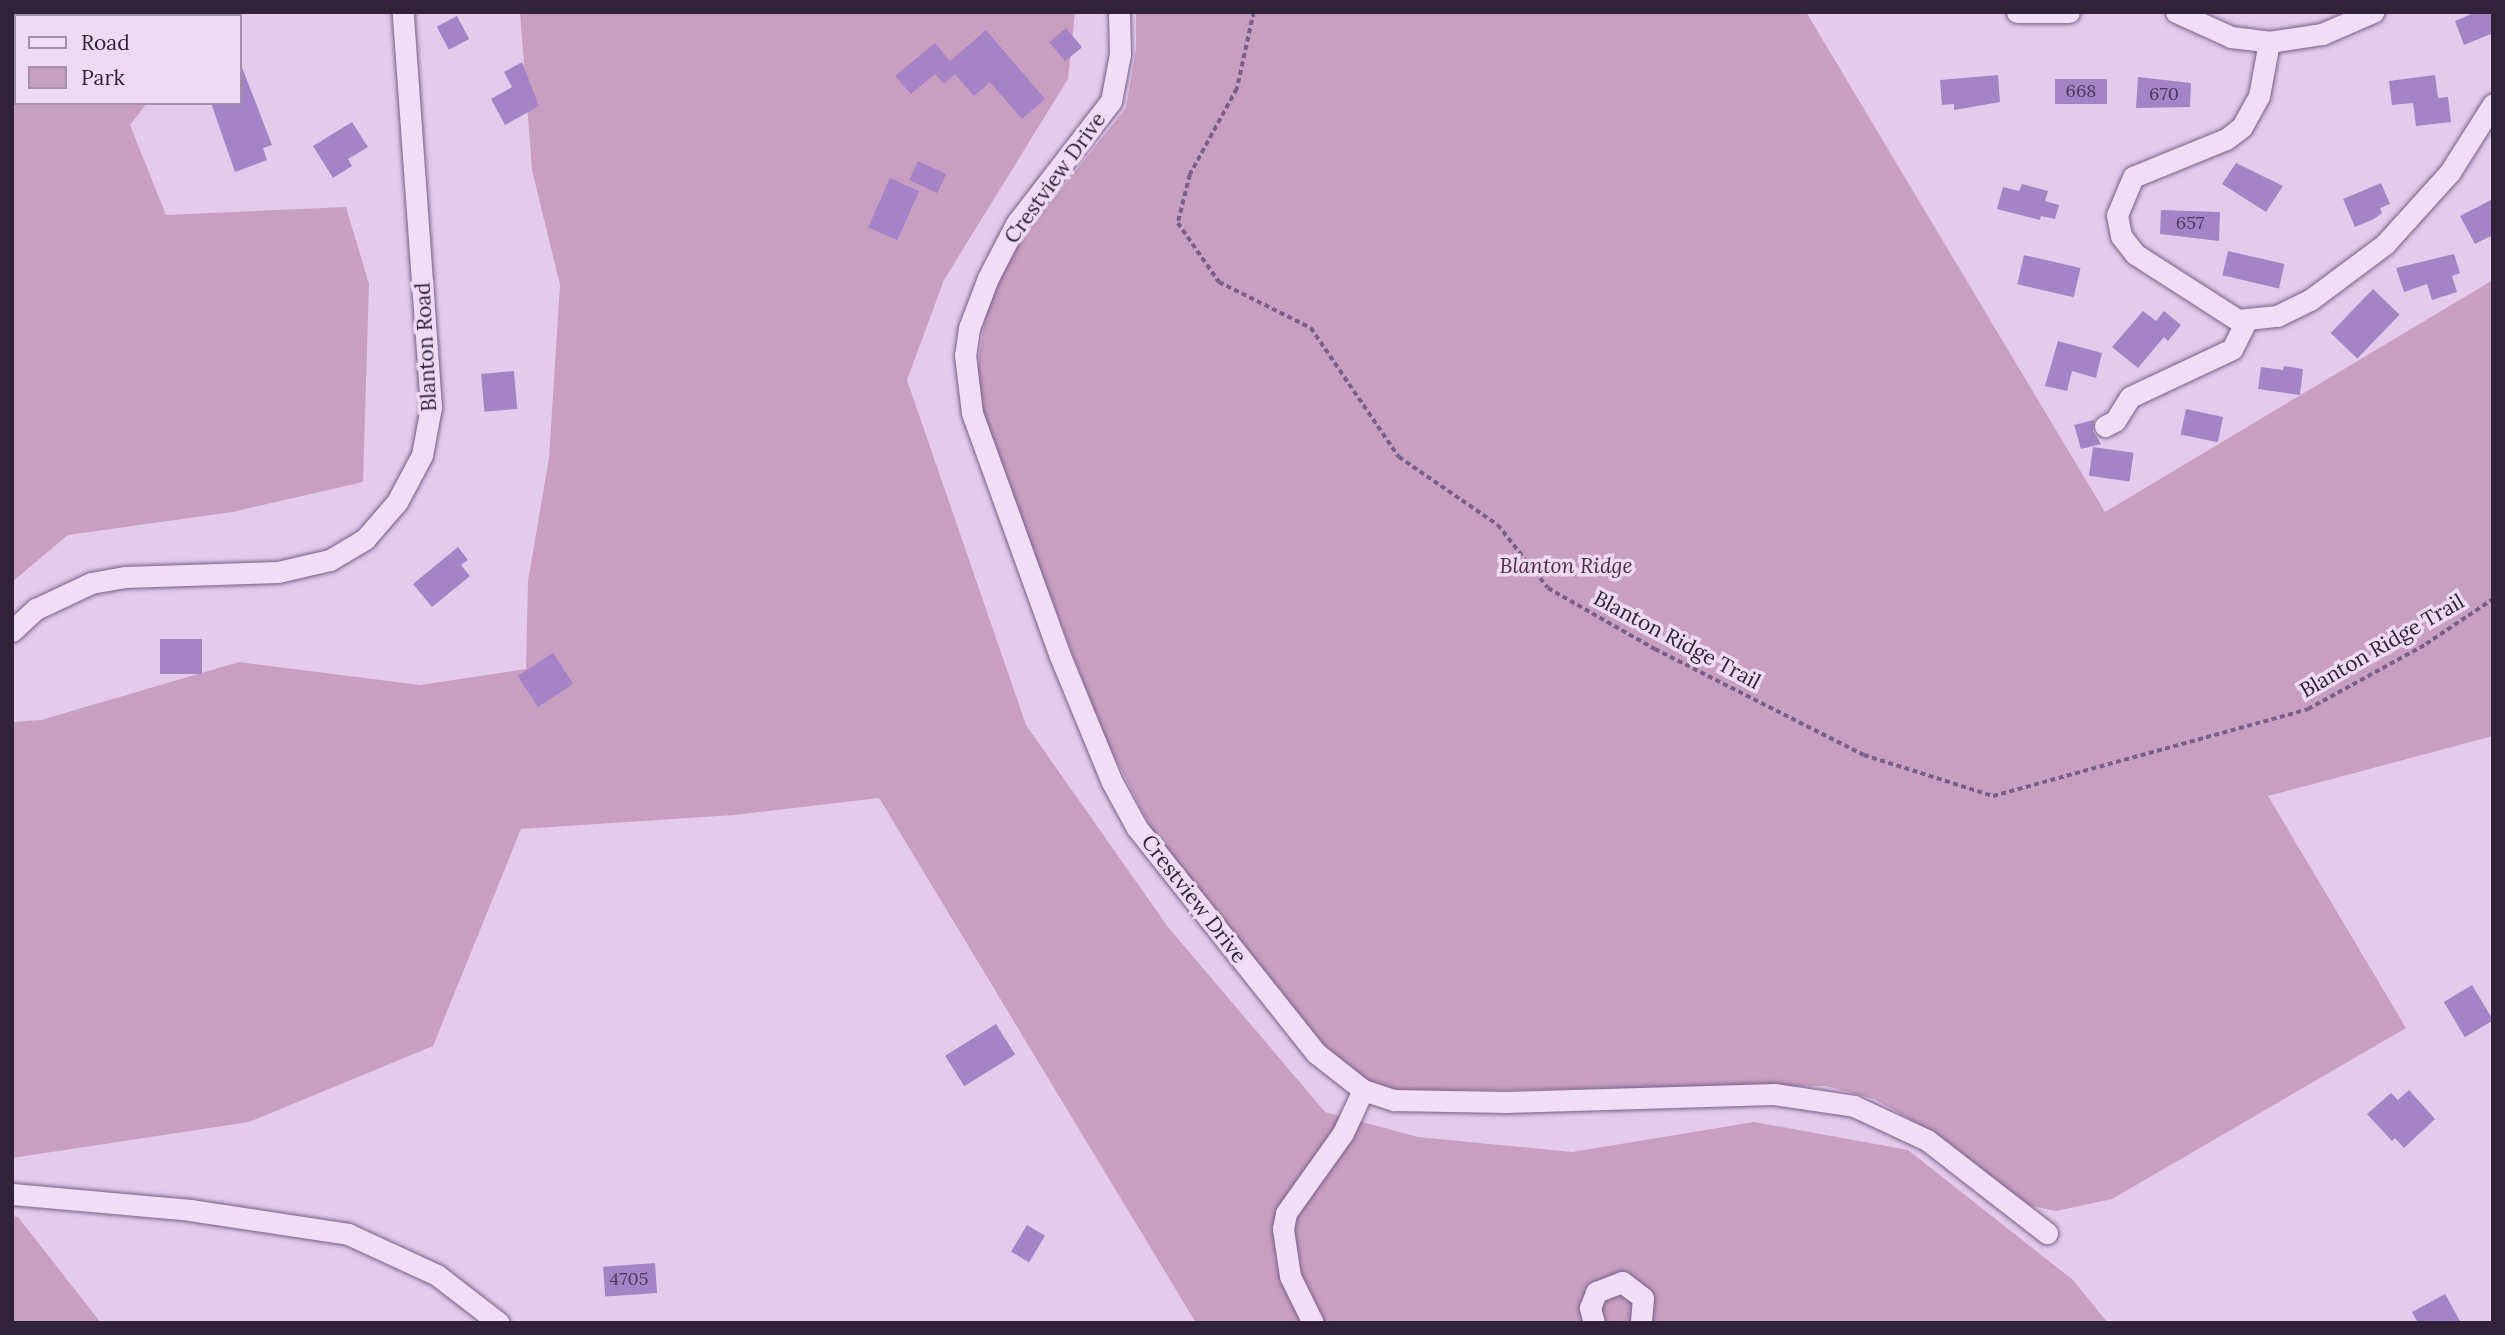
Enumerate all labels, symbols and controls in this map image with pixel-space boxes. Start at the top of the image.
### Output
legend [14,14,242,105]
text: Road [81,29,130,56]
text: Park [81,64,125,91]
house number: 668 [2066,80,2096,102]
house number: 670 [2149,83,2179,105]
street label: Crestview Drive [999,108,1111,248]
house number: 657 [2176,212,2204,234]
street label: Blanton Road [410,282,442,412]
park label: Blanton Ridge [1500,553,1632,579]
street label: Blanton Ridge Trail [1589,585,1765,695]
street label: Blanton Ridge Trail [2295,589,2469,703]
street label: Crestview Drive [1136,830,1252,968]
house number: 4705 [609,1268,649,1290]

